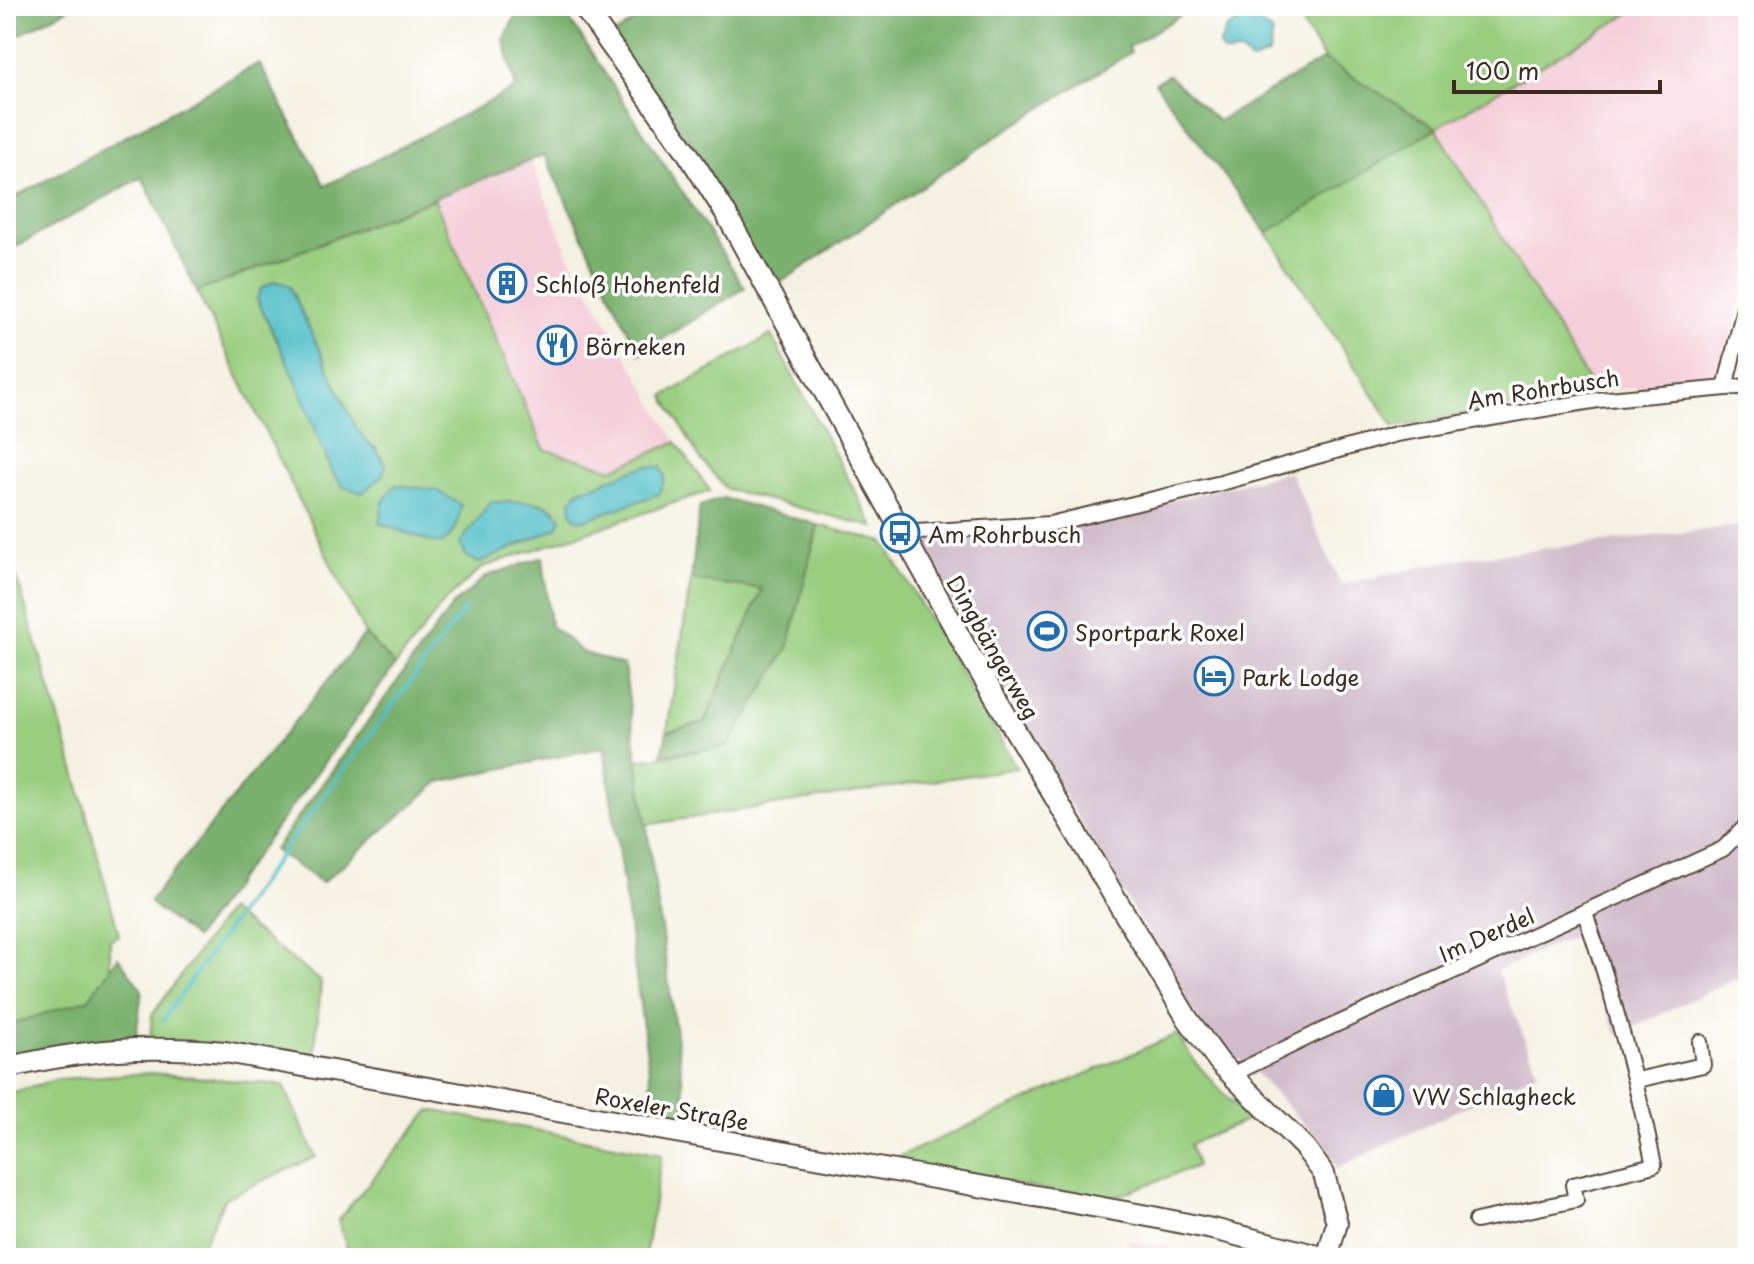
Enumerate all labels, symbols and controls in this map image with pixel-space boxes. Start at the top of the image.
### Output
scale bar [1454,44,1660,94]
text: 100 m [1466,52,1539,88]
building icon: Schloß Hohenfeld [486,262,528,304]
place label: Schloß Hohenfeld [535,267,720,300]
restaurant icon: Börneken [536,324,578,366]
place label: Börneken [585,329,686,362]
street label: Am Rohrbusch [1465,360,1621,416]
bus stop icon: Am Rohrbusch [879,512,921,554]
place label: Am Rohrbusch [928,517,1081,550]
street label: Dingbängerweg [939,569,1049,725]
sports icon: Sportpark Roxel [1026,610,1068,652]
place label: Sportpark Roxel [1075,615,1245,648]
hotel icon: Park Lodge [1193,655,1235,697]
place label: Park Lodge [1242,660,1359,693]
street label: Im Derdel [1433,898,1539,970]
shop icon: VW Schlagheck [1363,1074,1405,1116]
street label: Roxeler Straße [592,1078,752,1138]
place label: VW Schlagheck [1412,1079,1576,1112]

